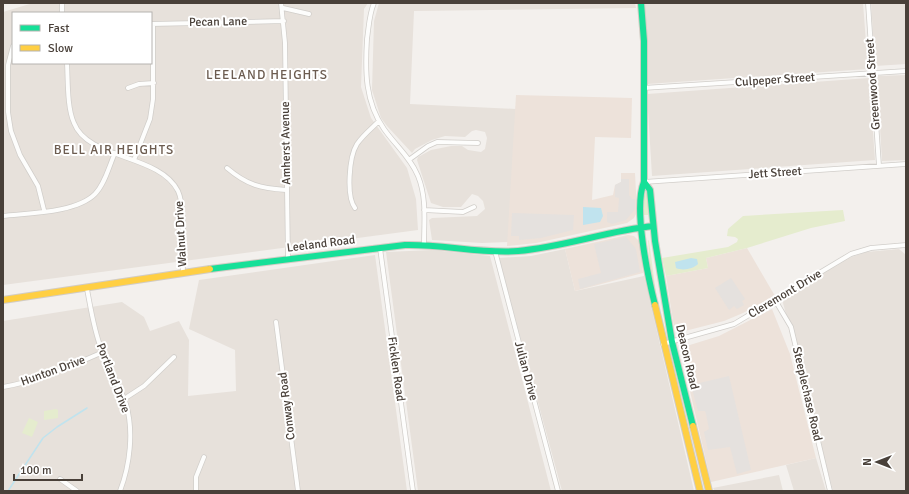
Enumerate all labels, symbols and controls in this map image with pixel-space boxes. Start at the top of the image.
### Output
legend [12,12,152,64]
street label: Pecan Lane [189,14,247,30]
text: Fast [48,21,69,36]
street label: Greenwood Street [862,38,884,130]
text: Slow [48,41,73,56]
district label: LEELAND HEIGHTS [206,67,328,83]
street label: Culpeper Street [734,70,816,90]
street label: Amherst Avenue [278,101,294,185]
district label: BELL AIR HEIGHTS [54,142,174,158]
street label: Jett Street [748,164,802,182]
street label: Walnut Drive [172,201,190,267]
street label: Leeland Road [286,232,356,256]
street label: Cleremont Drive [746,266,824,322]
street label: Deacon Road [672,323,702,391]
street label: Ficklen Road [384,336,408,402]
street label: Julian Drive [511,340,541,402]
street label: Portland Drive [93,341,133,415]
street label: Steeplechase Road [789,345,825,443]
street label: Hunton Drive [19,352,87,390]
street label: Conway Road [275,371,299,441]
north arrow [857,442,897,482]
scale bar [14,456,82,482]
text: N [861,458,874,466]
text: 100 m [20,463,52,478]

